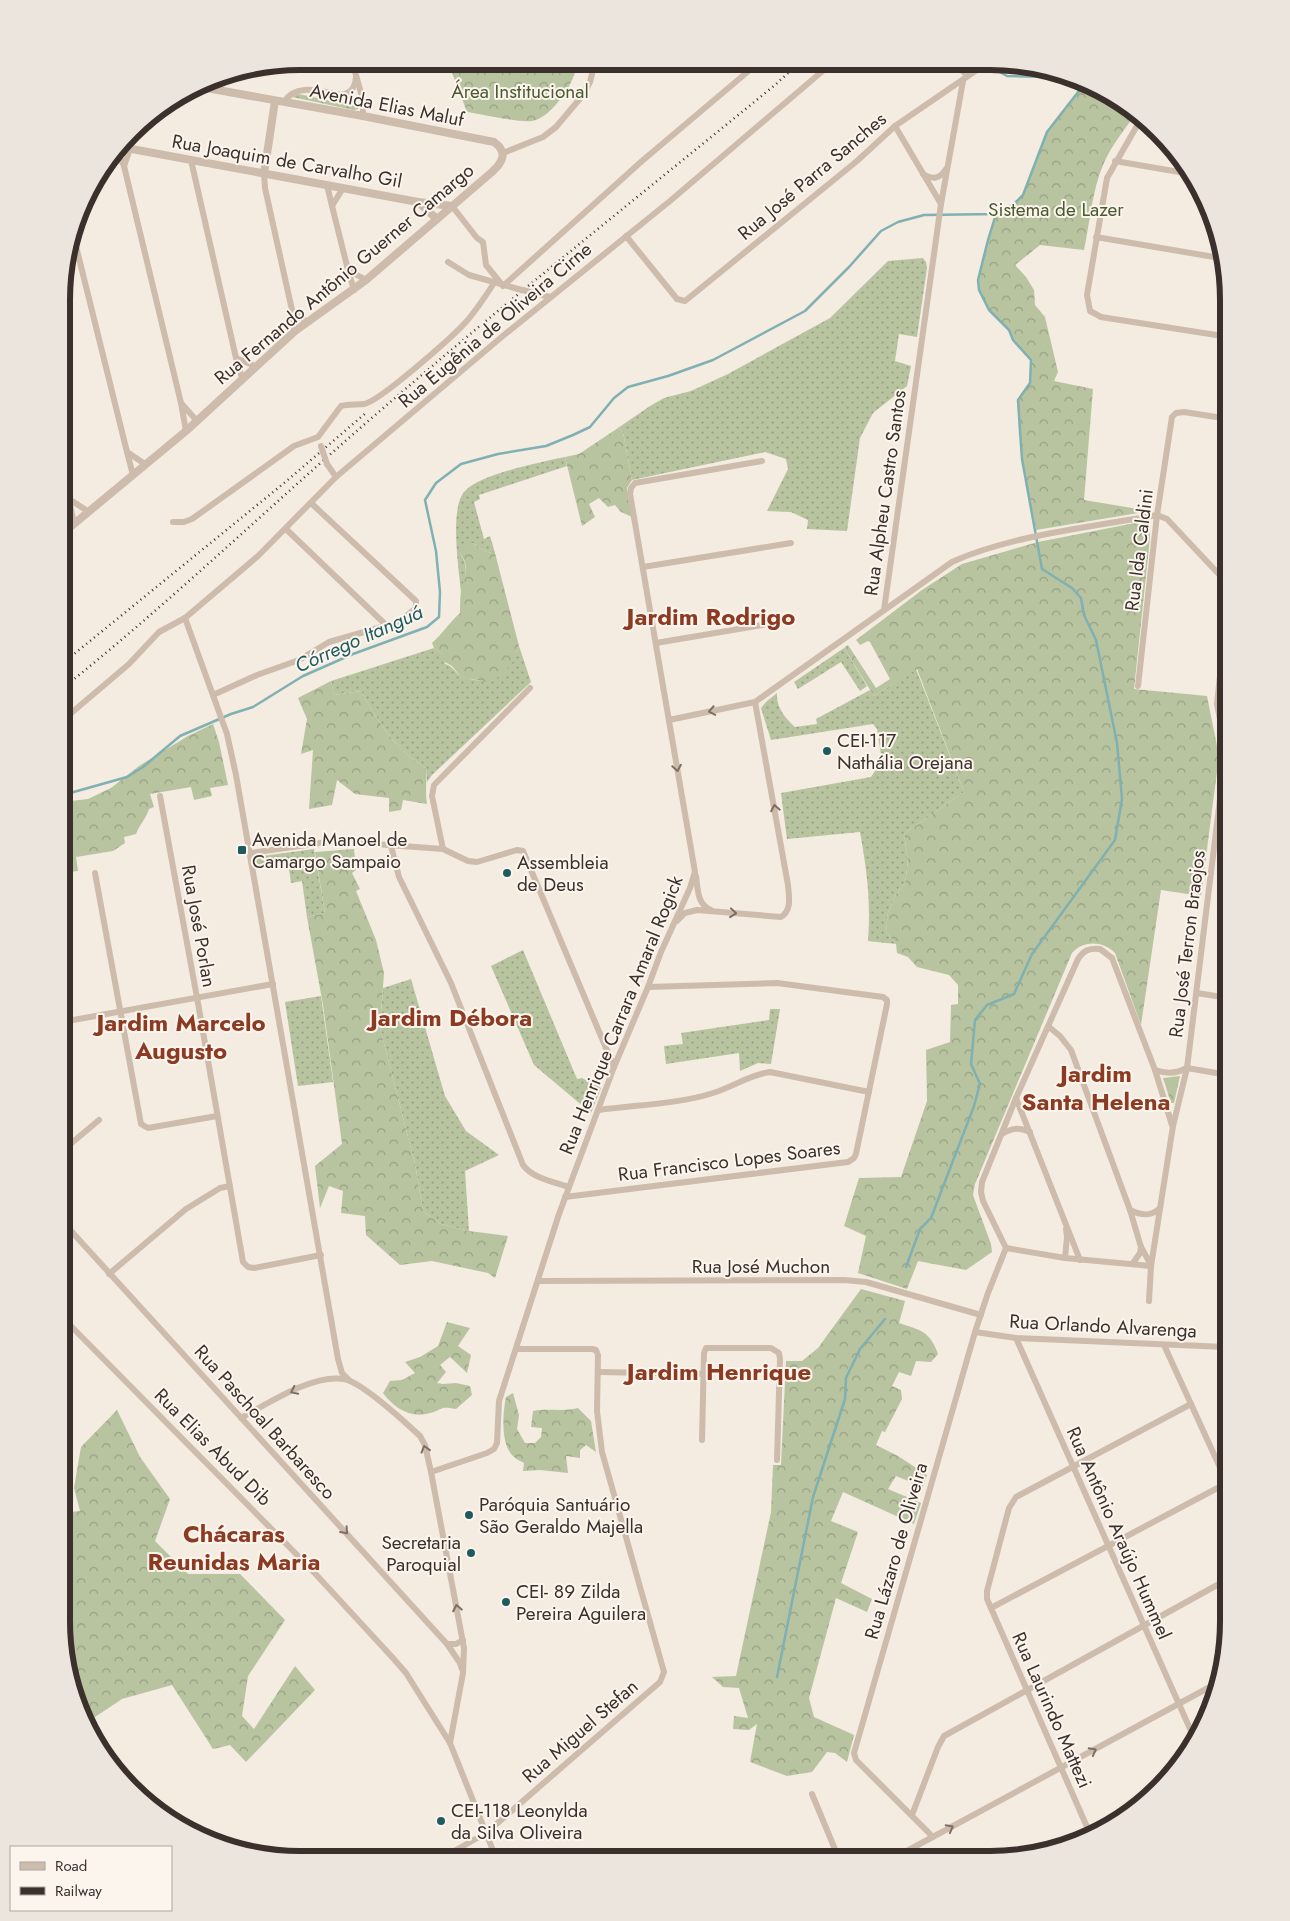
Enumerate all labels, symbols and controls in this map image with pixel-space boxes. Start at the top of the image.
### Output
street label: Avenida Elias Maluf [308,77,467,133]
park label: Área Institucional [451,78,589,105]
street label: Rua José Parra Sanches [732,106,892,246]
street label: Rua Joaquim de Carvalho Gil [170,127,404,195]
street label: Rua Fernando Antônio Guerner Camargo [208,157,480,391]
park label: Sistema de Lazer [988,196,1124,223]
street label: Rua Eugênia de Oliveira Cirne [392,236,598,414]
street label: Rua Alpheu Castro Santos [857,388,913,598]
street label: Rua Ida Caldini [1118,487,1160,613]
water label: Córrego Itanguá [290,598,428,680]
district label: Jardim Rodrigo [623,599,795,634]
one-way arrow [708,705,716,716]
place label: CEI-117 Nathália Orejana [837,727,973,776]
marker: CEI-117 Nathália Orejana [821,745,833,757]
one-way arrow [671,763,681,772]
one-way arrow [770,803,780,812]
place label: Avenida Manoel de Camargo Sampaio [252,826,408,875]
marker: Avenida Manoel de Camargo Sampaio [236,844,248,856]
street label: Rua José Terron Braojos [1162,848,1212,1039]
place label: Assembleia de Deus [517,849,609,898]
street label: Rua José Porlan [175,863,223,989]
marker: Assembleia de Deus [501,867,513,879]
street label: Rua Henrique Carrara Amaral Rogick [553,871,690,1159]
one-way arrow [729,907,737,918]
district label: Jardim Débora [366,1000,532,1035]
district label: Jardim Marcelo Augusto [92,1005,266,1068]
district label: Jardim Santa Helena [1021,1056,1171,1119]
street label: Rua Francisco Lopes Soares [616,1134,842,1188]
street label: Rua José Muchon [692,1253,830,1280]
street label: Rua Orlando Alvarenga [1009,1308,1197,1344]
street label: Rua Paschoal Barbaresco [188,1339,342,1505]
district label: Jardim Henrique [623,1354,811,1389]
street label: Rua Elias Abud Dib [148,1382,278,1512]
one-way arrow [290,1385,299,1395]
street label: Rua Antônio Araújo Hummel [1060,1422,1178,1644]
one-way arrow [420,1445,430,1453]
street label: Rua Lázaro de Oliveira [858,1460,934,1642]
place label: Paróquia Santuário São Geraldo Majella [479,1491,643,1540]
marker: Paróquia Santuário São Geraldo Majella [463,1509,475,1521]
district label: Chácaras Reunidas Maria [147,1516,321,1579]
one-way arrow [339,1526,348,1535]
place label: Secretaria Paroquial [381,1529,461,1578]
marker: Secretaria Paroquial [465,1547,477,1559]
place label: CEI- 89 Zilda Pereira Aguilera [516,1578,646,1627]
marker: CEI- 89 Zilda Pereira Aguilera [500,1596,512,1608]
one-way arrow [452,1603,463,1612]
street label: Rua Laurindo Mattezi [1005,1628,1099,1792]
street label: Rua Miguel Stefan [516,1673,644,1789]
one-way arrow [1088,1747,1097,1757]
place label: CEI-118 Leonylda da Silva Oliveira [451,1797,588,1846]
marker: CEI-118 Leonylda da Silva Oliveira [435,1815,447,1827]
one-way arrow [945,1824,954,1834]
legend [10,1846,172,1911]
text: Road [55,1855,87,1877]
text: Railway [55,1880,102,1902]

